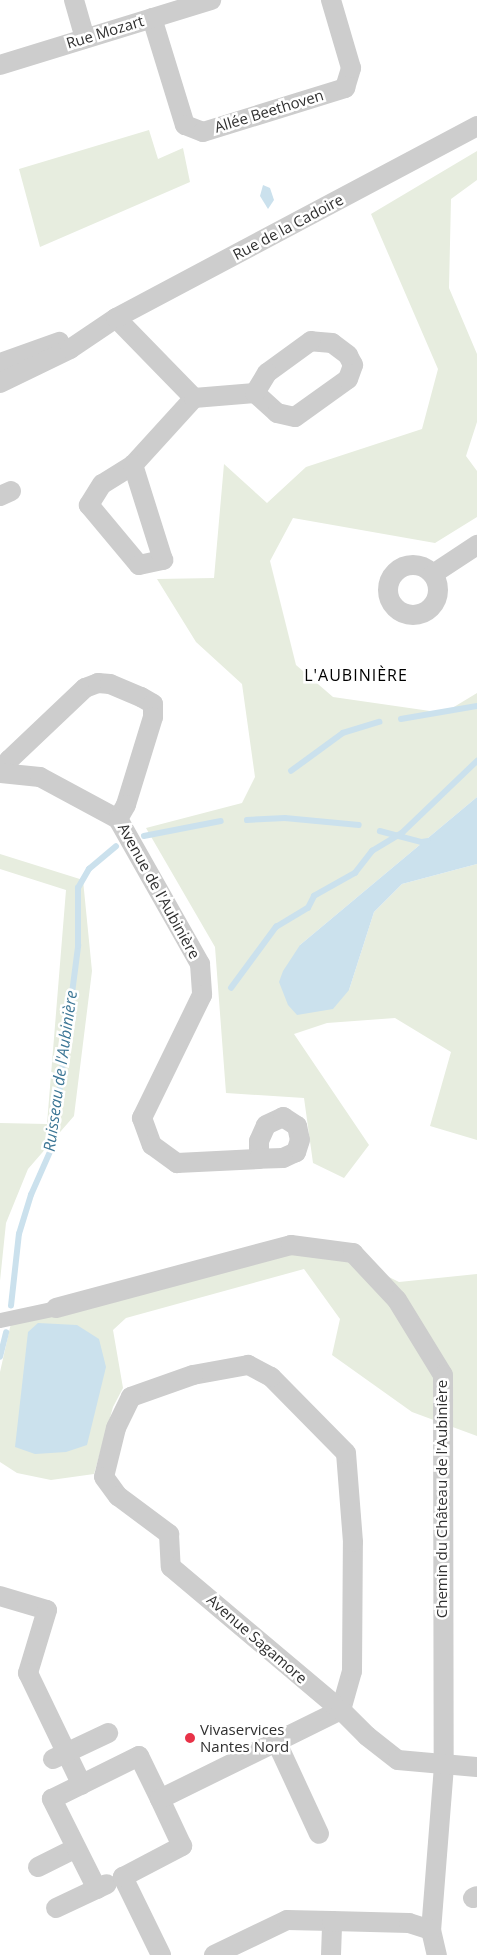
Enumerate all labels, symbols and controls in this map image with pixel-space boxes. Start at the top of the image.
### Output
street label: Rue Mozart [64,12,146,52]
street label: Allée Beethoven [212,86,326,136]
street label: Rue de la Cadoire [230,190,346,264]
district label: L'AUBINIÈRE [303,665,409,685]
street label: Avenue de l'Aubinière [114,820,204,962]
water label: Ruisseau de l'Aubinière [39,989,81,1153]
street label: Chemin du Château de l'Aubinière [433,1380,451,1618]
street label: Avenue Sagamore [203,1591,311,1687]
place label: Vivaservices Nantes Nord [200,1720,289,1755]
marker: Vivaservices Nantes Nord [184,1732,196,1744]

